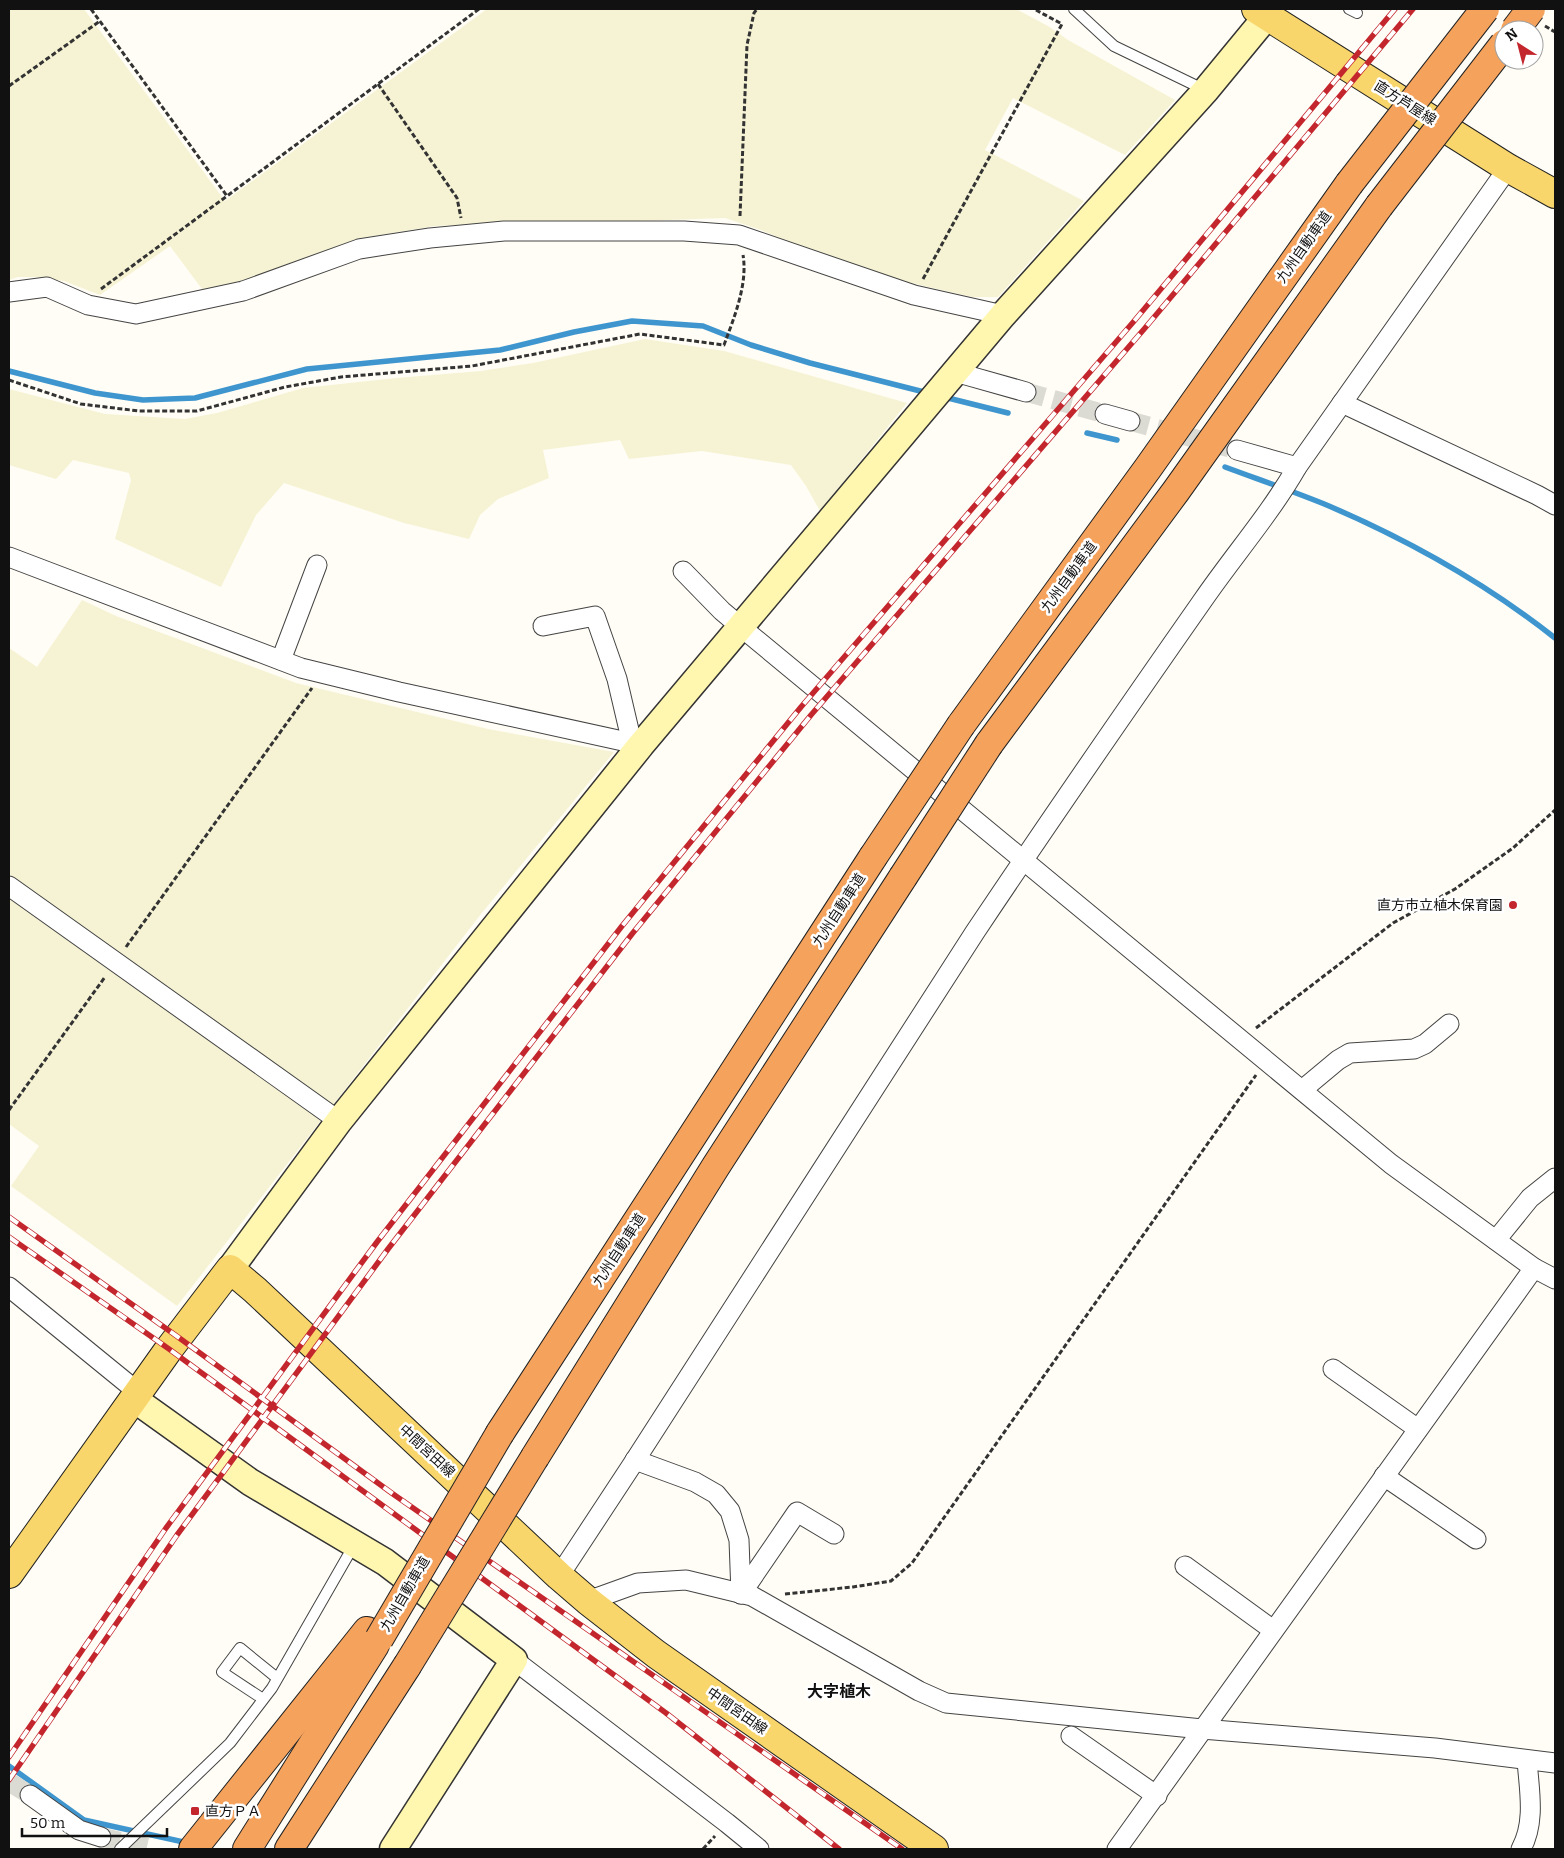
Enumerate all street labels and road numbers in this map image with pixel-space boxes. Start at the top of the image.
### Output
street label: 直方芦屋線 [1371,77,1439,129]
street label: 九州自動車道 [1273,208,1335,286]
street label: 九州自動車道 [1037,538,1101,616]
street label: 九州自動車道 [809,870,869,950]
street label: 九州自動車道 [589,1210,649,1290]
street label: 中間宮田線 [396,1421,458,1481]
street label: 九州自動車道 [377,1553,433,1635]
street label: 中間宮田線 [703,1684,771,1738]

